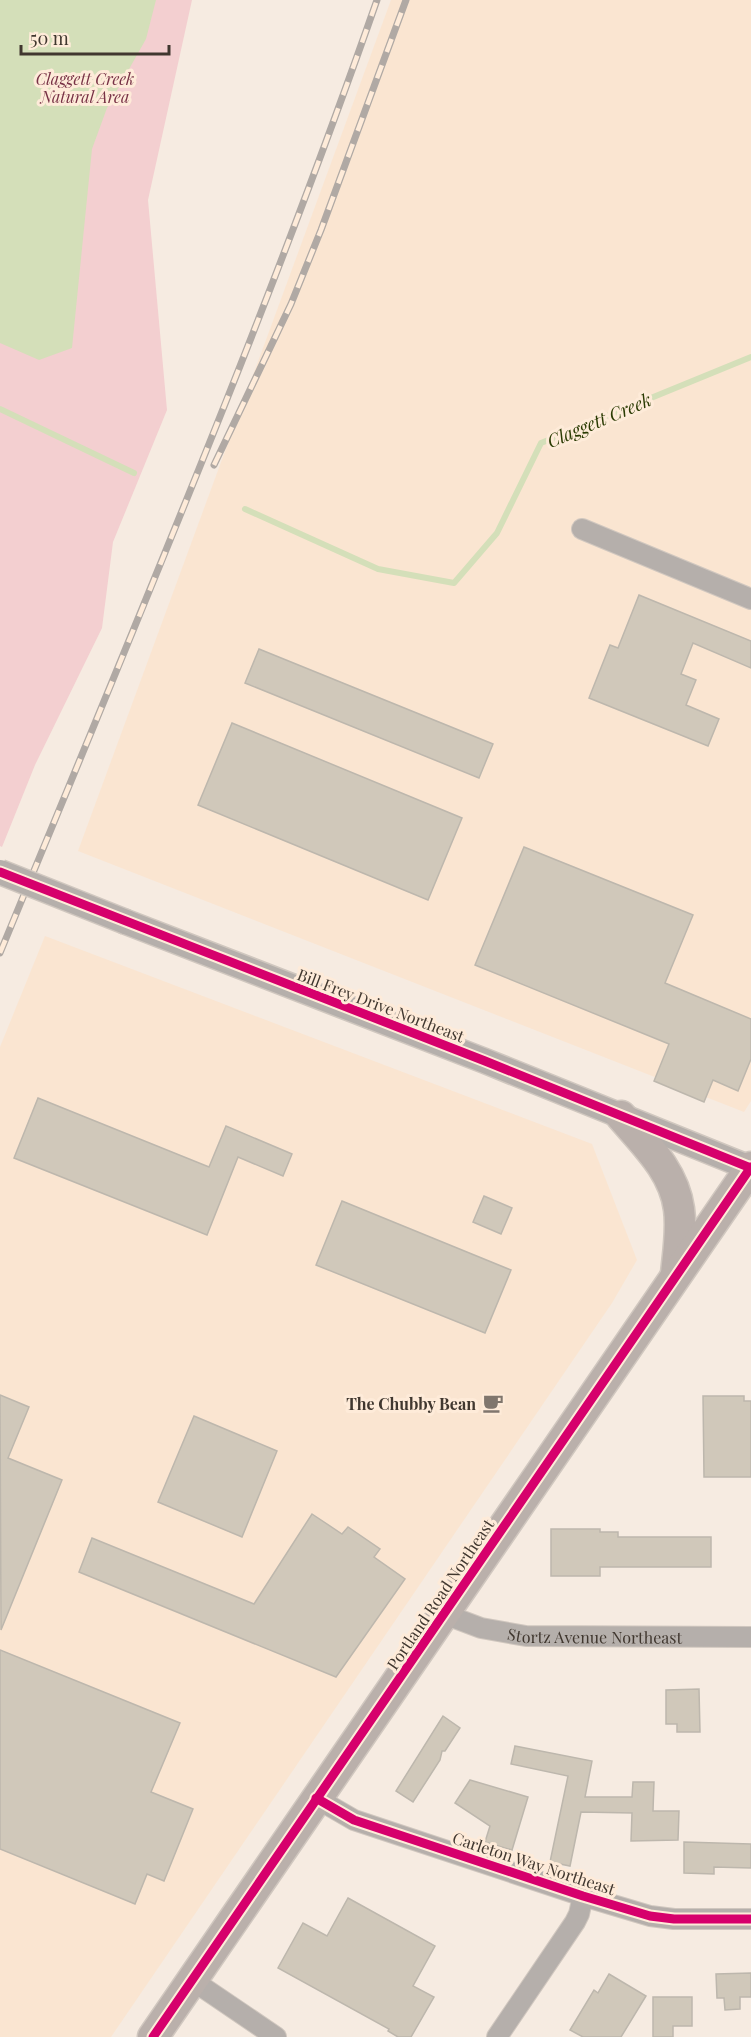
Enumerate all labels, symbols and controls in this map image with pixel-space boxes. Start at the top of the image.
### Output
scale bar [21,18,170,56]
text: 50 m [30,26,69,50]
park label: Claggett Creek Natural Area [36,68,134,107]
water label: Claggett Creek [543,387,655,453]
street label: Bill Frey Drive Northeast [295,963,468,1047]
cafe icon: The Chubby Bean [481,1391,505,1415]
place label: The Chubby Bean [346,1393,476,1414]
street label: Portland Road Northeast [382,1514,498,1673]
street label: Stortz Avenue Northeast [506,1622,682,1647]
street label: Carleton Way Northeast [450,1827,618,1899]

